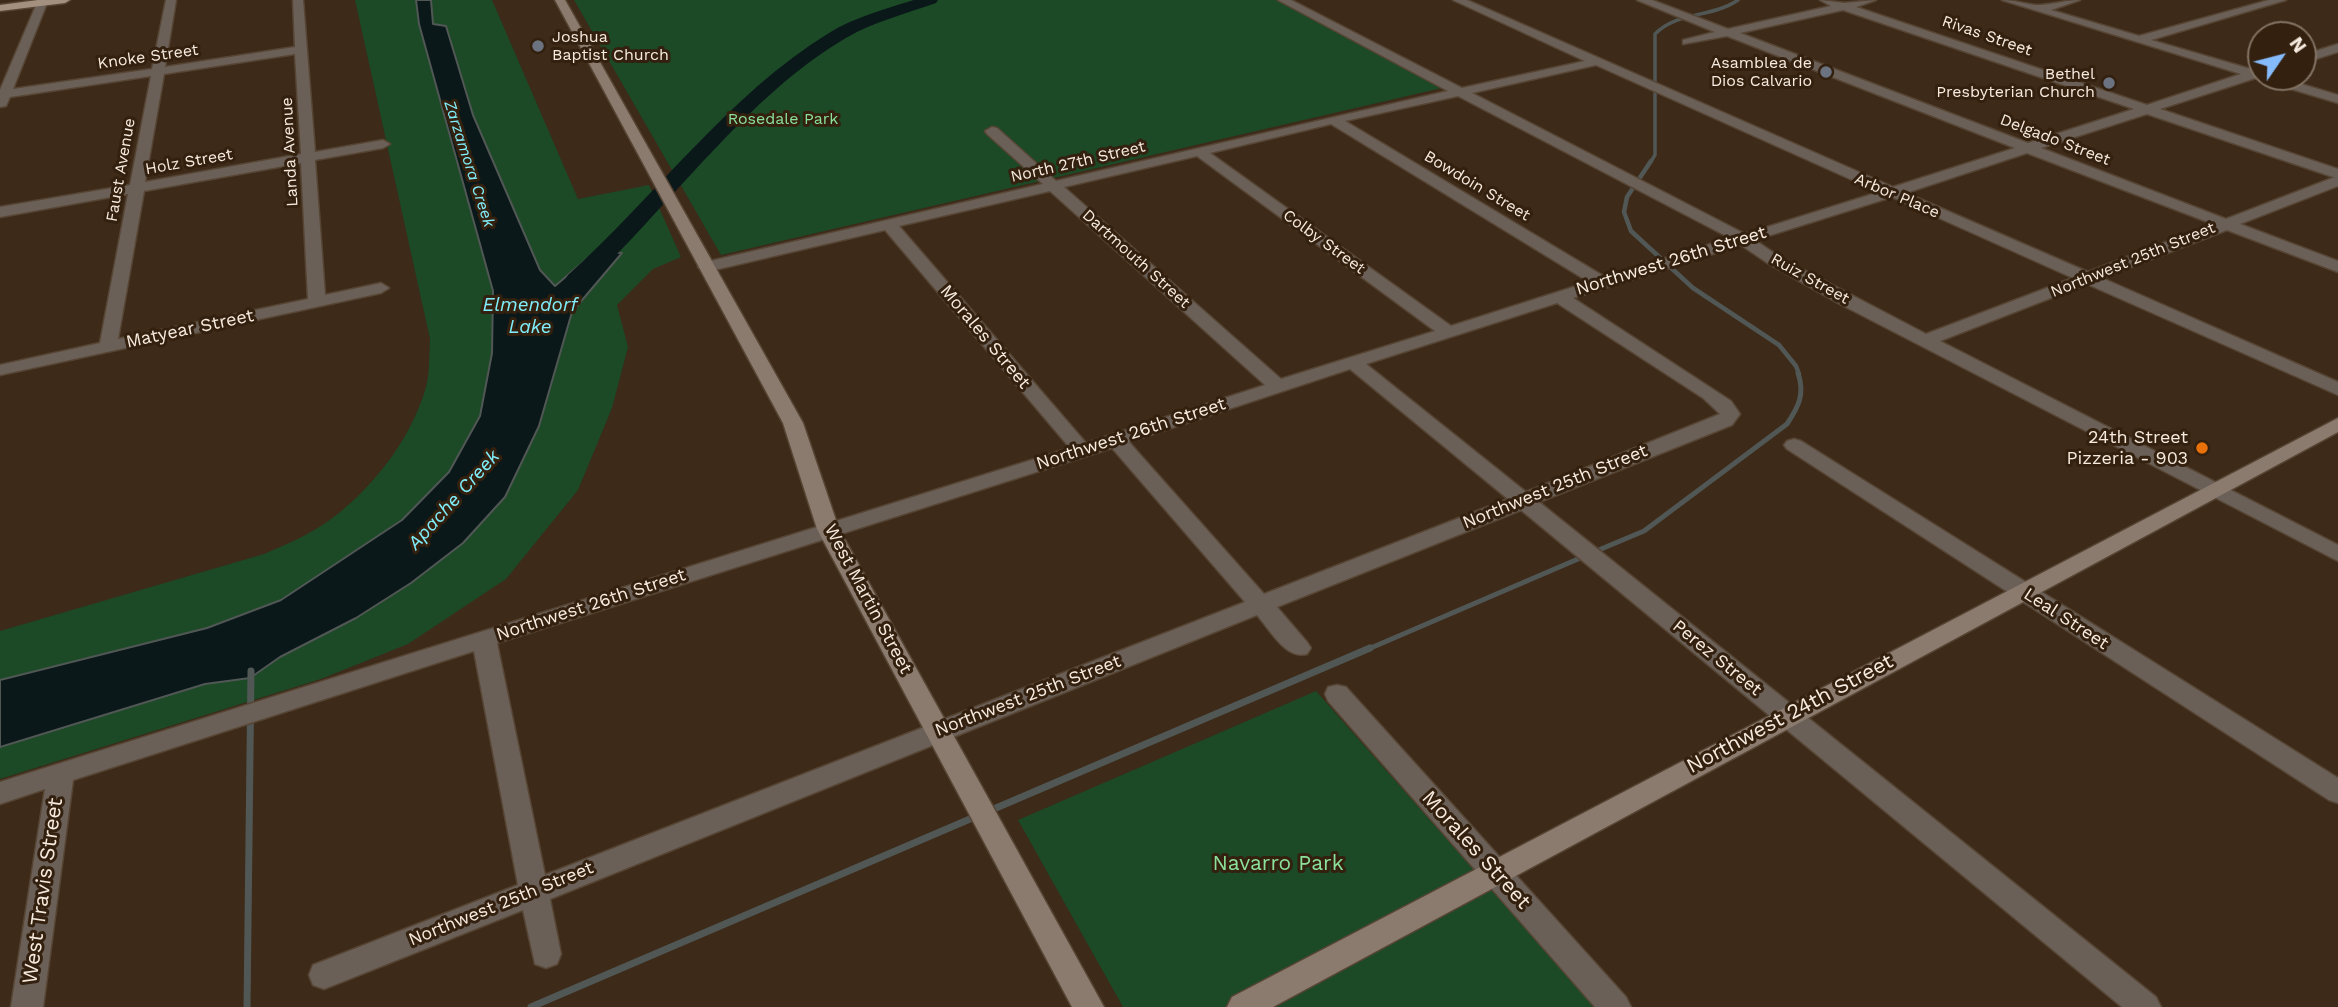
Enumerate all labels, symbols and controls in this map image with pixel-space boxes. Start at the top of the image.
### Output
street label: Rivas Street [1939,12,2035,60]
north arrow [2247,21,2317,91]
place label: Joshua Baptist Church [552,27,669,65]
text: N [2285,32,2311,57]
marker: Joshua Baptist Church [530,38,546,54]
street label: Knoke Street [96,40,200,74]
place label: Asamblea de Dios Calvario [1711,53,1812,91]
marker: Asamblea de Dios Calvario [1818,64,1834,80]
place label: Bethel Presbyterian Church [1936,64,2095,102]
marker: Bethel Presbyterian Church [2101,75,2117,91]
street label: Landa Avenue [278,97,302,207]
water label: Zarzamora Creek [439,98,499,230]
park label: Rosedale Park [728,109,838,129]
street label: Delgado Street [1997,110,2113,170]
street label: Faust Avenue [102,117,140,223]
street label: North 27th Street [1009,137,1147,187]
street label: Holz Street [144,145,234,179]
street label: Bowdoin Street [1420,147,1534,225]
street label: Arbor Place [1852,169,1942,223]
street label: Dartmouth Street [1078,206,1194,312]
street label: Colby Street [1279,206,1369,278]
street label: Northwest 25th Street [2048,218,2218,302]
street label: Northwest 26th Street [1573,222,1769,300]
street label: Ruiz Street [1767,250,1853,308]
street label: Morales Street [935,281,1035,393]
water label: Elmendorf Lake [482,294,578,338]
street label: Matyear Street [124,305,256,353]
street label: Northwest 26th Street [1034,393,1228,475]
place label: 24th Street Pizzeria - 903 [2067,427,2188,470]
street label: Northwest 25th Street [1459,440,1651,534]
marker: 24th Street Pizzeria - 903 [2194,440,2210,456]
water label: Apache Creek [403,445,505,555]
street label: West Martin Street [819,521,917,677]
street label: Northwest 26th Street [494,564,688,646]
street label: Leal Street [2019,584,2113,654]
street label: Perez Street [1668,615,1766,701]
street label: Northwest 24th Street [1682,649,1898,779]
street label: Northwest 25th Street [932,651,1124,741]
street label: Morales Street [1416,786,1536,914]
street label: West Travis Street [17,796,69,986]
park label: Navarro Park [1212,851,1344,877]
street label: Northwest 25th Street [405,857,597,951]

